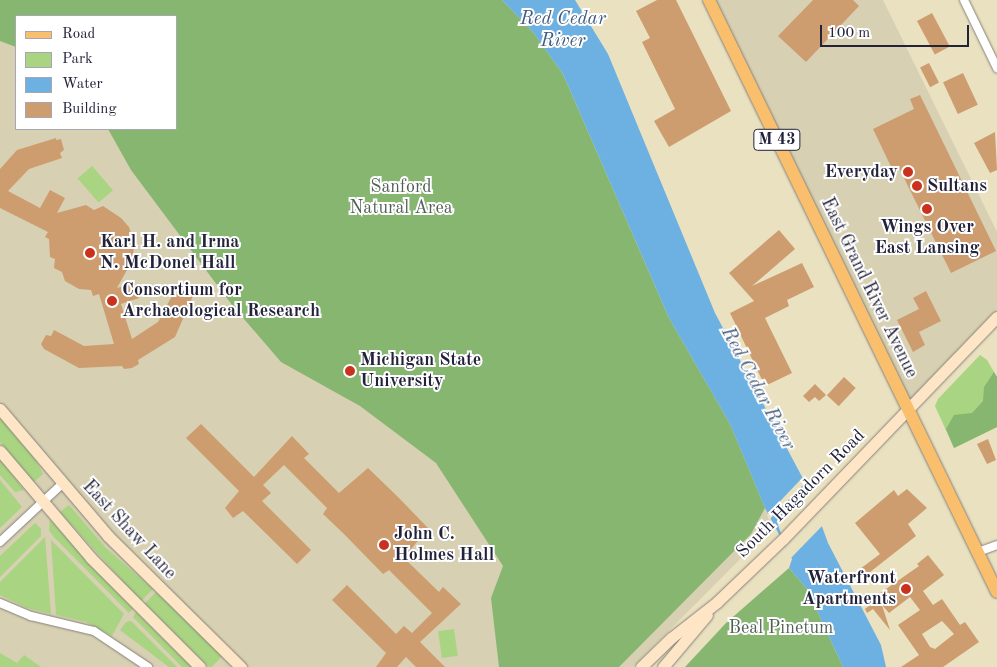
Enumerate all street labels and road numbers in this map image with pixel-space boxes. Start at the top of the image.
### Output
road number: M 43 [753,126,801,154]
street label: East Grand River Avenue [816,194,922,382]
street label: South Hagadorn Road [732,425,870,563]
street label: East Shaw Lane [78,476,180,584]

